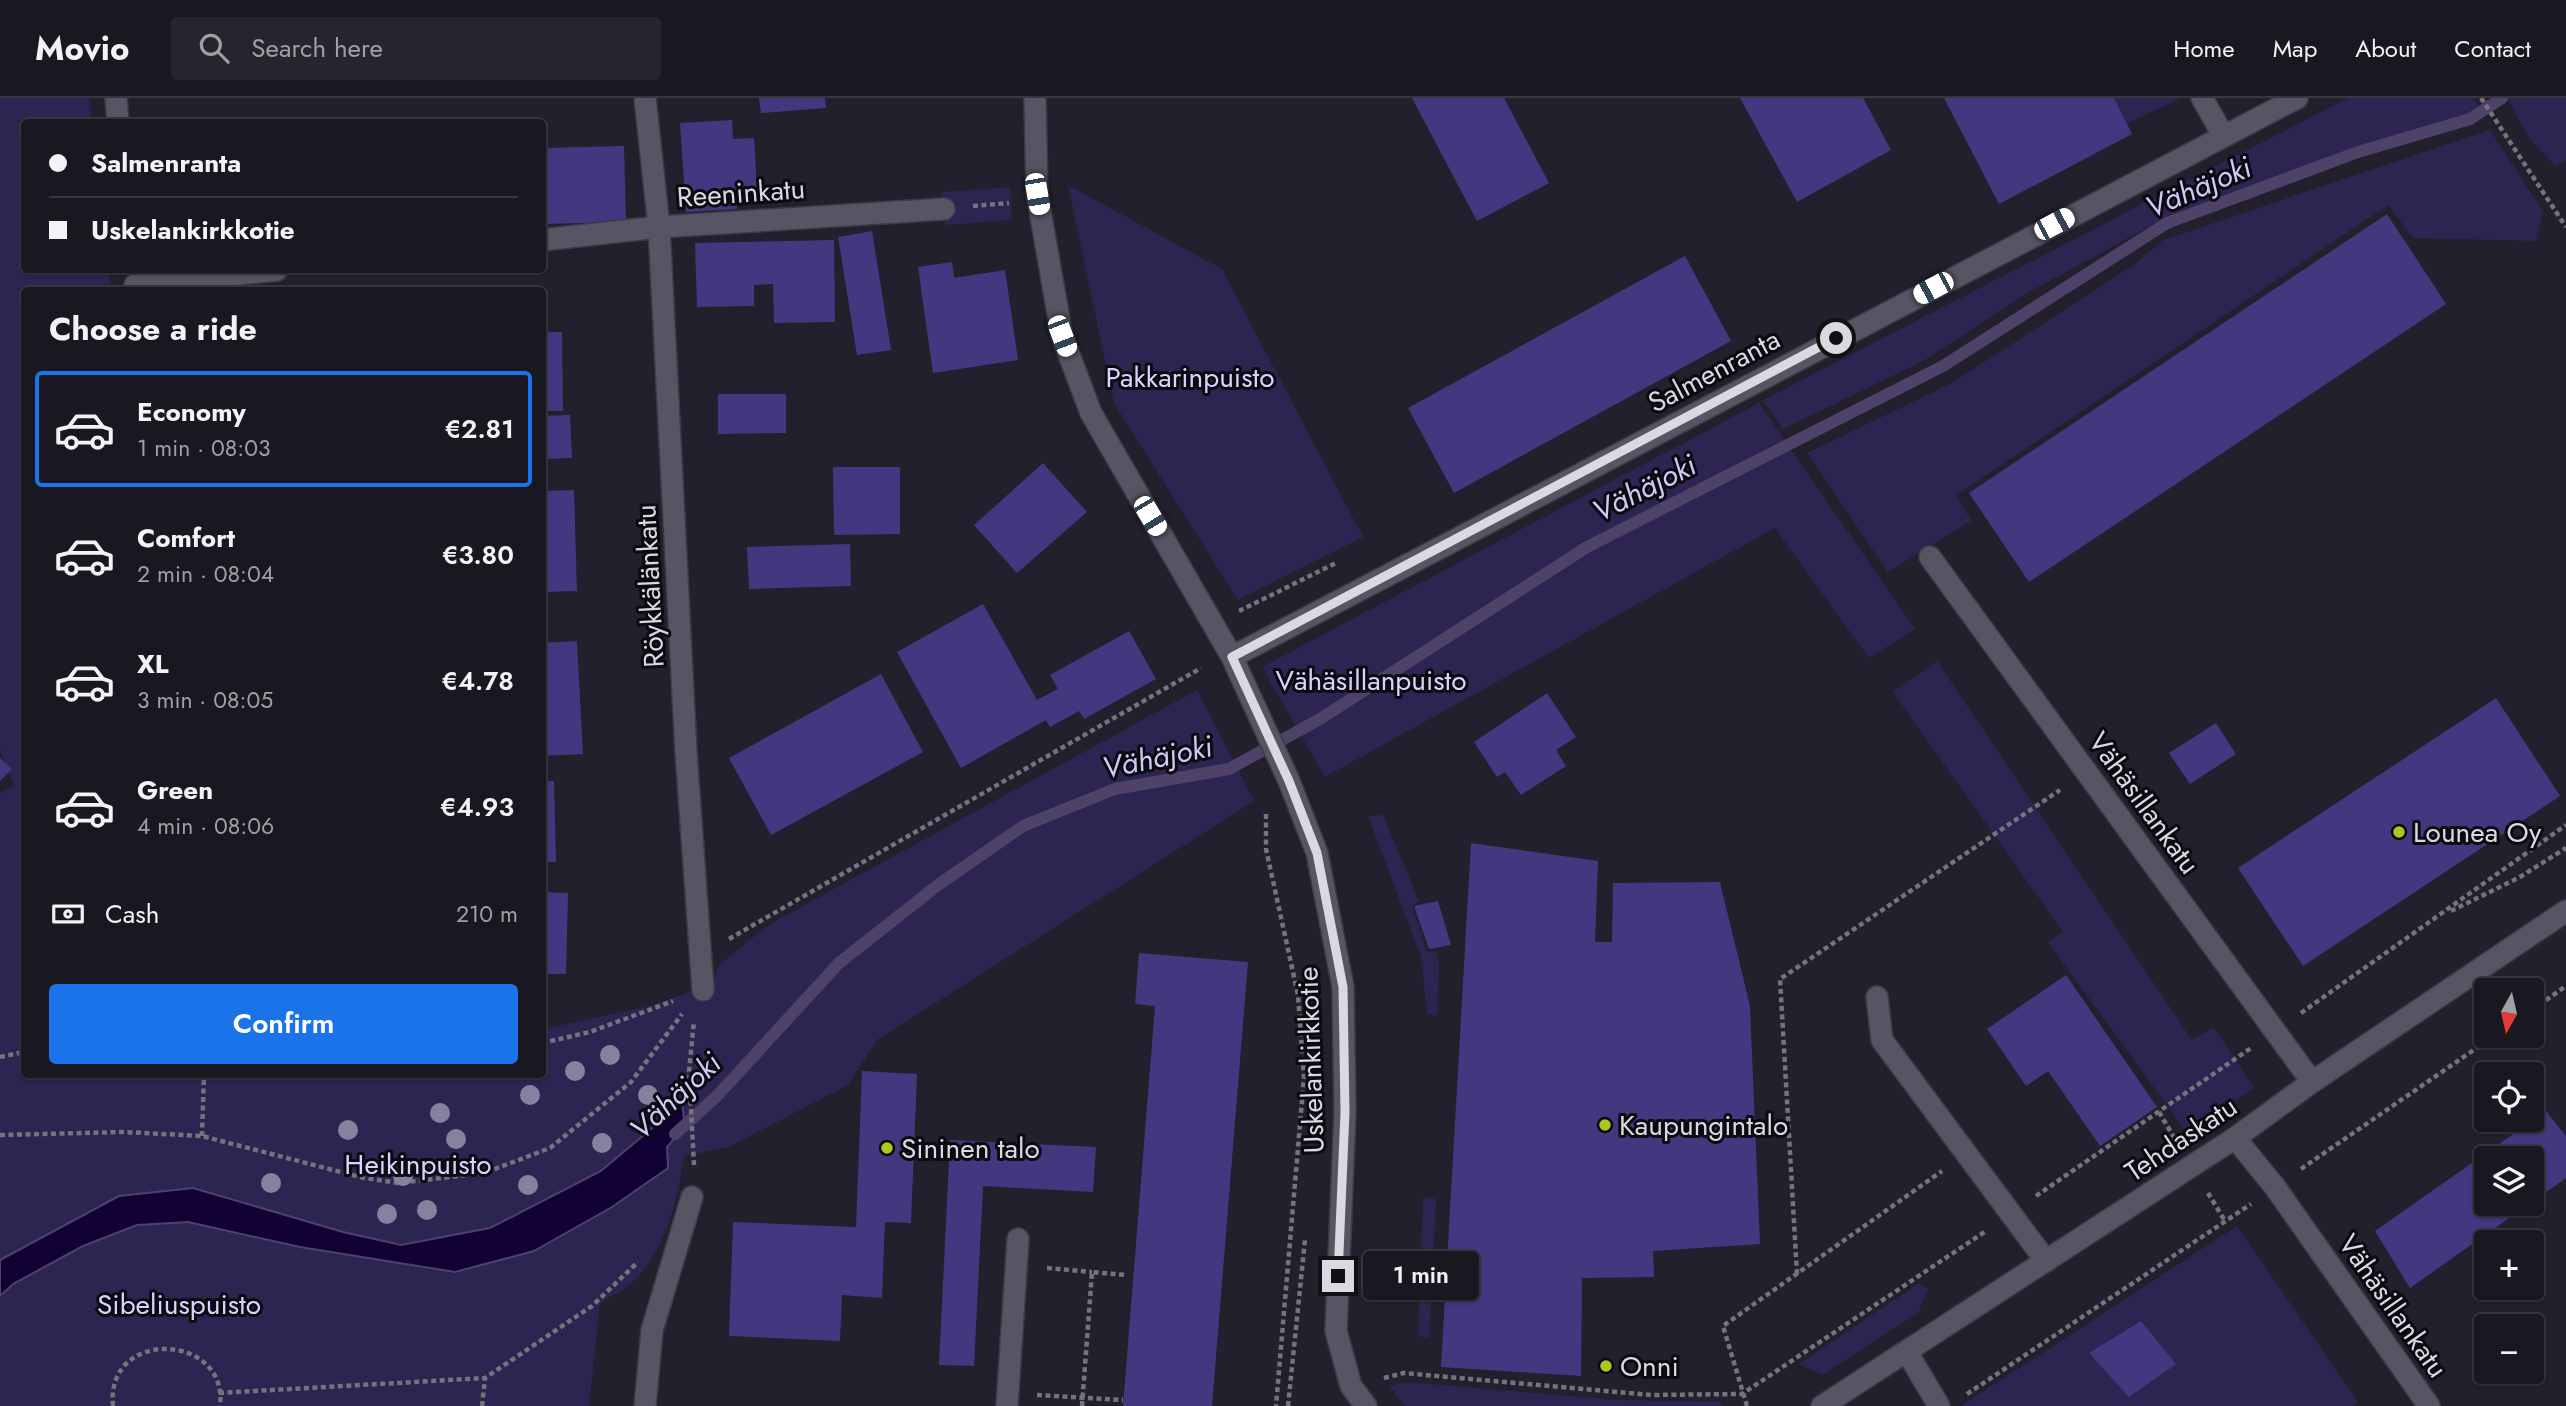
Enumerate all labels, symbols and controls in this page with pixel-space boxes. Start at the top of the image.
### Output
search box [171,17,661,80]
text: Movio [35,25,129,72]
icon: search [195,29,233,67]
text: Search here [251,29,383,67]
text: Home [2173,31,2235,66]
text: Map [2273,31,2317,66]
text: About [2355,31,2416,66]
text: Contact [2454,31,2531,66]
text: Salmenranta [91,144,241,182]
water label: Vähäjoki [2138,145,2258,229]
street label: Reeninkatu [676,168,806,218]
car [1024,171,1051,217]
car [2031,205,2078,243]
text: Uskelankirkkotie [91,211,295,249]
car [1910,269,1957,307]
text: Choose a ride [49,306,257,352]
car [1045,313,1080,359]
street label: Salmenranta [1641,319,1787,423]
route start [1820,322,1852,354]
park label: Pakkarinpuisto [1106,357,1274,398]
text: Economy [137,393,246,431]
icon: car [53,398,116,461]
text: €2.81 [445,410,514,448]
text: 1 min · 08:03 [137,431,271,465]
water label: Vähäjoki [1585,443,1704,532]
car [1131,493,1170,539]
street label: Röykkälänkatu [625,504,675,668]
text: Comfort [137,519,235,557]
icon: car [53,524,116,587]
text: €3.80 [442,536,514,574]
text: 2 min · 08:04 [137,557,274,591]
text: XL [137,645,169,683]
icon: car [53,650,116,713]
park label: Vähäsillanpuisto [1275,660,1467,701]
text: €4.78 [441,662,514,700]
text: 3 min · 08:05 [137,683,273,717]
street label: Vähäsillankatu [2078,723,2210,883]
water label: Vähäjoki [1098,724,1216,790]
text: Green [137,771,213,809]
icon: car [53,776,116,839]
text: €4.93 [440,788,514,826]
text: 4 min · 08:06 [137,809,274,843]
place label: Lounea Oy [2413,812,2542,853]
marker: Lounea Oy [2391,824,2407,840]
icon: cash [49,895,87,933]
text: Cash [105,895,159,933]
text: 210 m [456,897,518,931]
street label: Uskelankirkkotie [1287,966,1335,1154]
north arrow [2474,978,2544,1048]
map controls [2474,978,2544,1384]
button: Confirm [49,984,518,1064]
water label: Vähäjoki [620,1042,731,1150]
button: locate [2474,1062,2544,1132]
street label: Tehdaskatu [2117,1086,2245,1192]
place label: Kaupungintalo [1619,1105,1788,1146]
marker: Kaupungintalo [1597,1117,1613,1133]
place label: Sininen talo [901,1128,1040,1169]
marker: Sininen talo [879,1140,895,1156]
park label: Heikinpuisto [344,1144,492,1185]
button: layers [2474,1146,2544,1216]
street label: Vähäsillankatu [2328,1226,2458,1386]
button: + [2474,1230,2544,1300]
callout: 1 min [1362,1252,1478,1300]
text: 1 min [1393,1258,1449,1292]
route end [1322,1260,1354,1292]
park label: Sibeliuspuisto [97,1284,261,1325]
button: − [2474,1314,2544,1384]
place label: Onni [1620,1346,1679,1387]
marker: Onni [1598,1358,1614,1374]

